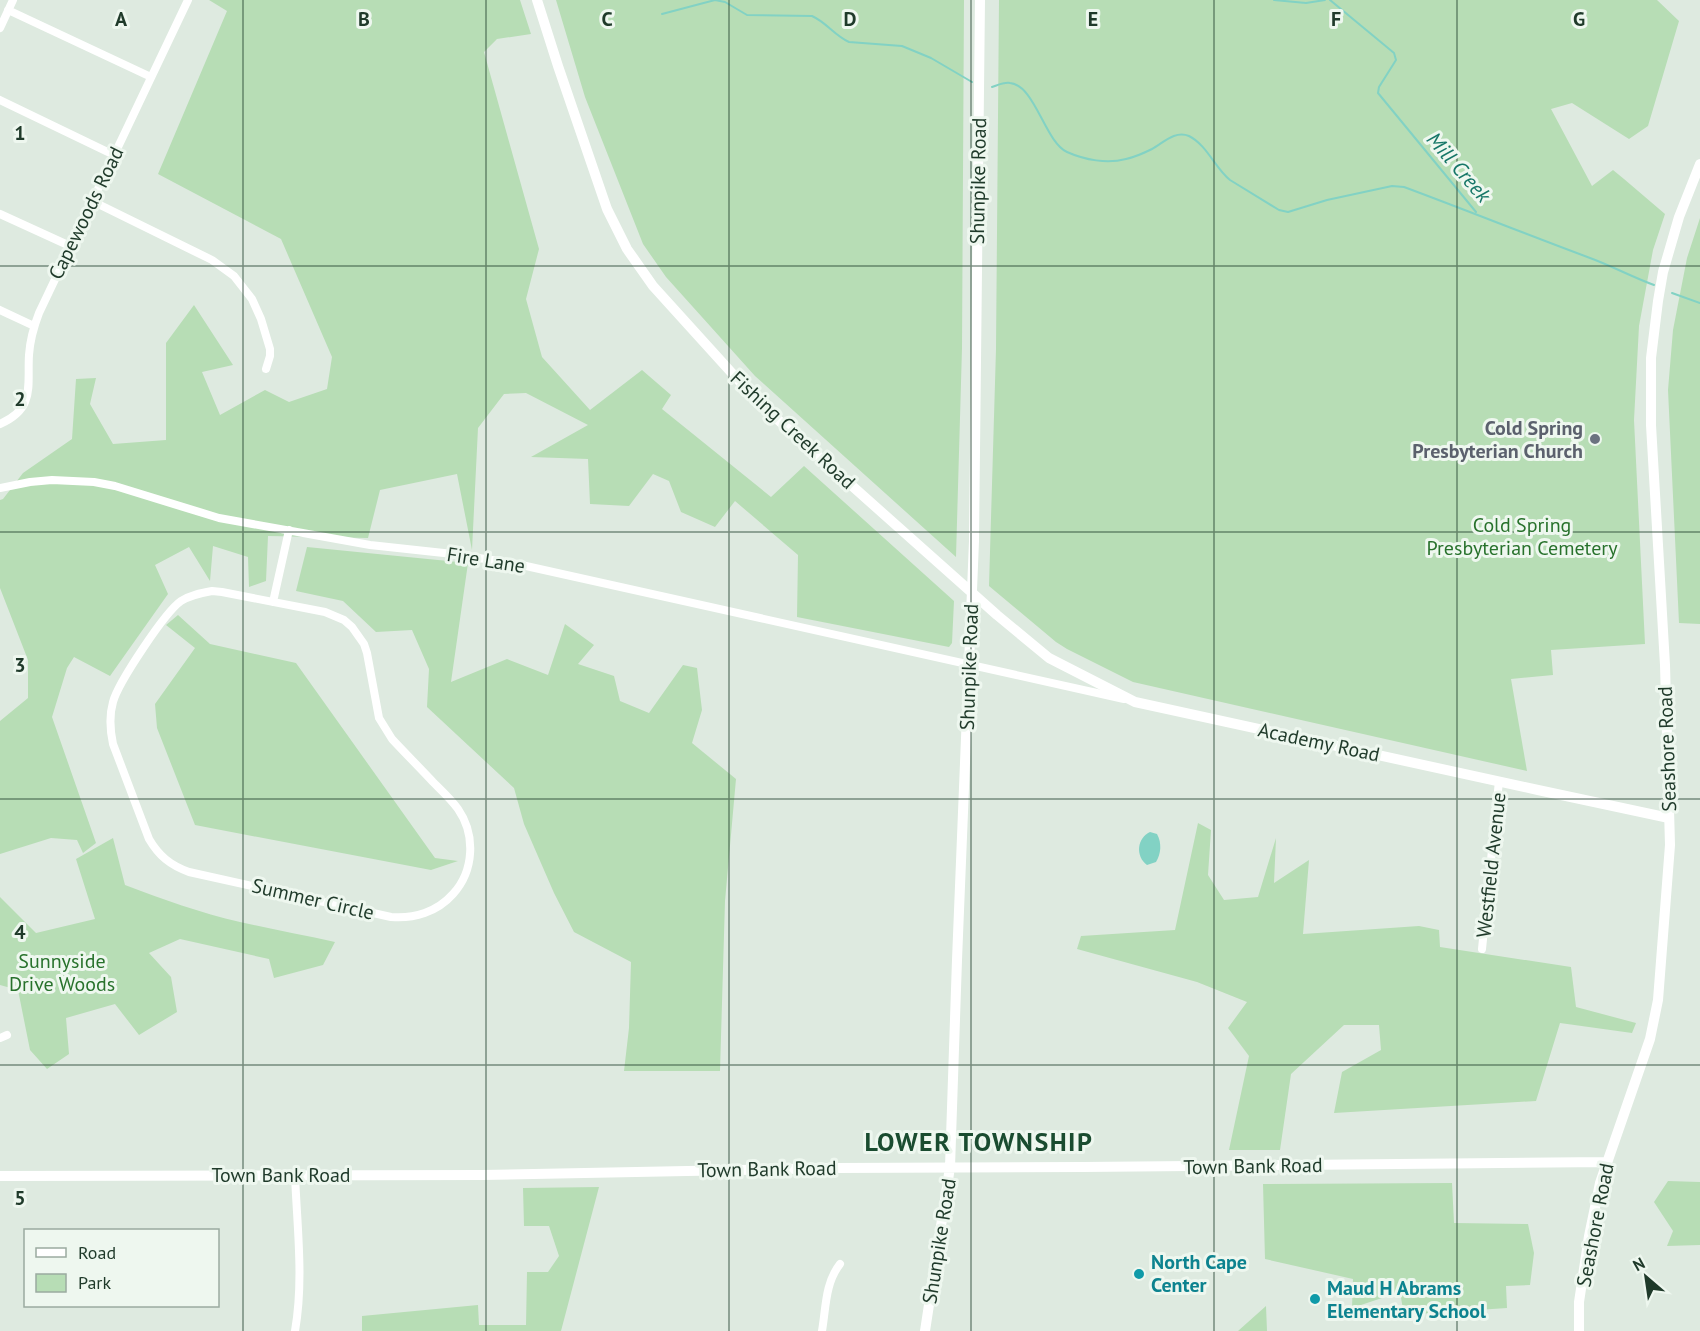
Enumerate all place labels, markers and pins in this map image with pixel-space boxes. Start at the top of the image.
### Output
place label: Cold Spring Presbyterian Church [1412,415,1583,464]
marker: Cold Spring Presbyterian Church [1588,432,1602,446]
place label: North Cape Center [1151,1249,1247,1298]
marker: North Cape Center [1132,1267,1146,1281]
place label: Maud H Abrams Elementary School [1327,1275,1486,1324]
marker: Maud H Abrams Elementary School [1308,1292,1322,1306]

